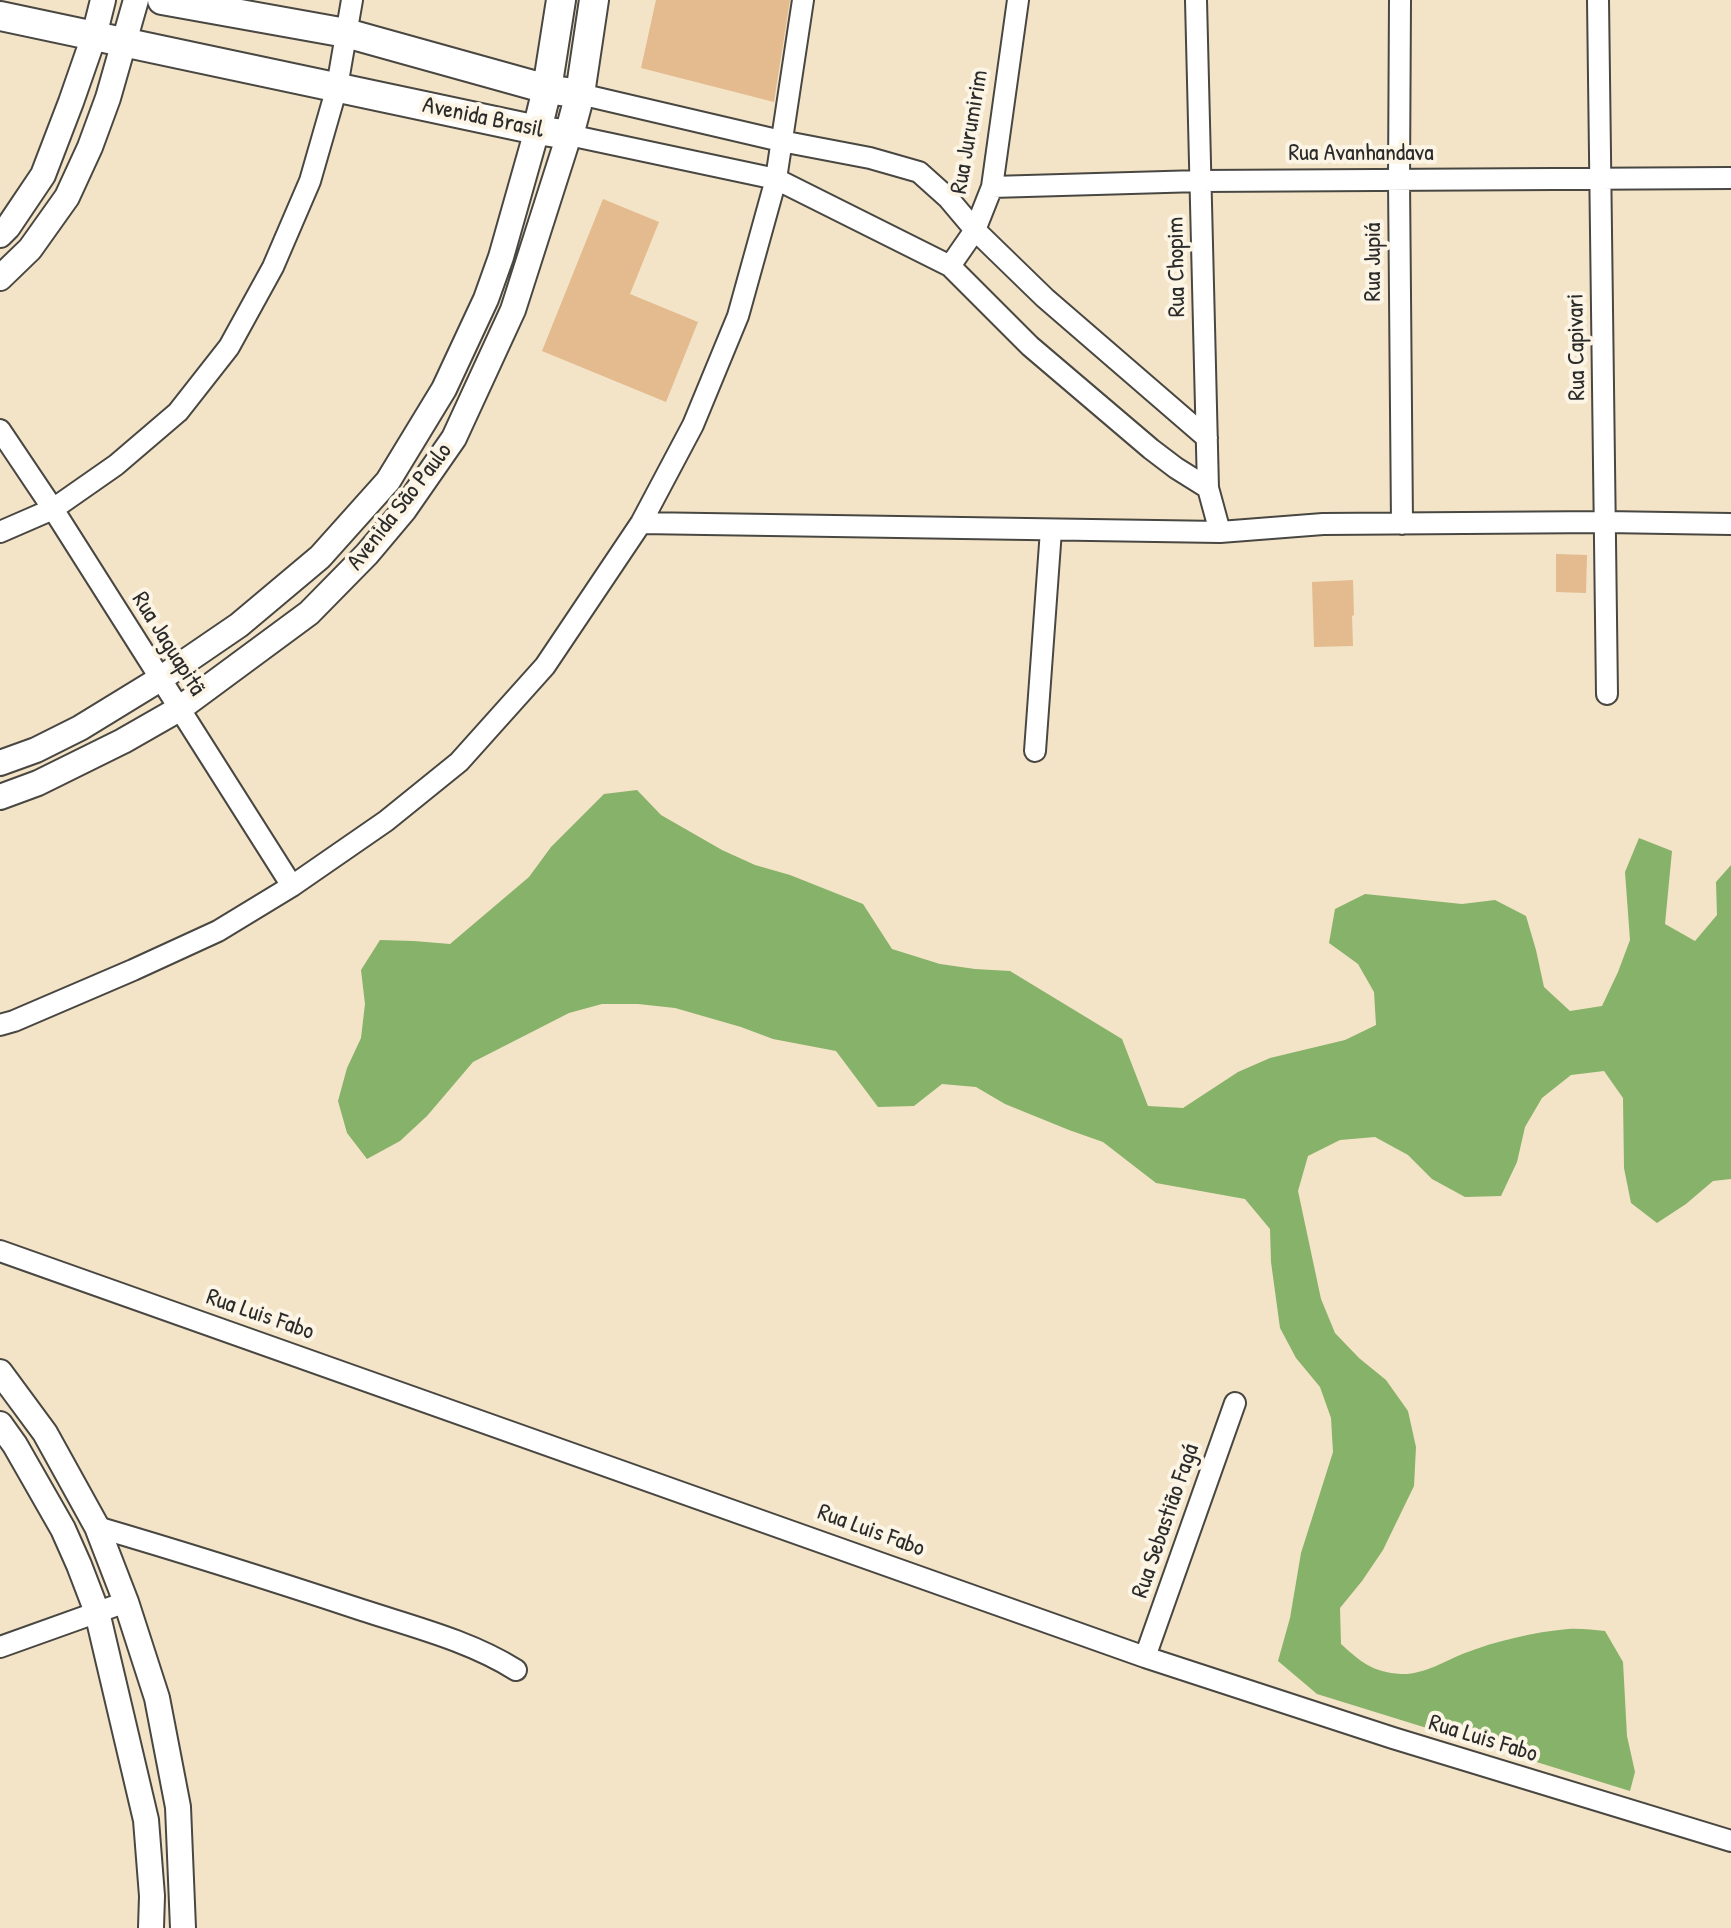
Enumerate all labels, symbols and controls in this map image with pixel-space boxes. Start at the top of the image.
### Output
street label: Rua Jurumirim [945,68,995,196]
street label: Avenida Brasil [420,91,546,145]
street label: Rua Avanhandava [1288,140,1434,168]
street label: Rua Chopim [1162,217,1192,317]
street label: Rua Jupiá [1360,223,1388,301]
street label: Rua Capivari [1562,293,1592,401]
street label: Avenida São Paulo [341,438,459,576]
street label: Rua Jaguapitã [125,587,211,701]
street label: Rua Luis Fabo [202,1283,318,1347]
street label: Rua Sebastião Fagá [1126,1440,1206,1602]
street label: Rua Luis Fabo [813,1498,929,1564]
street label: Rua Luis Fabo [1425,1709,1541,1769]

